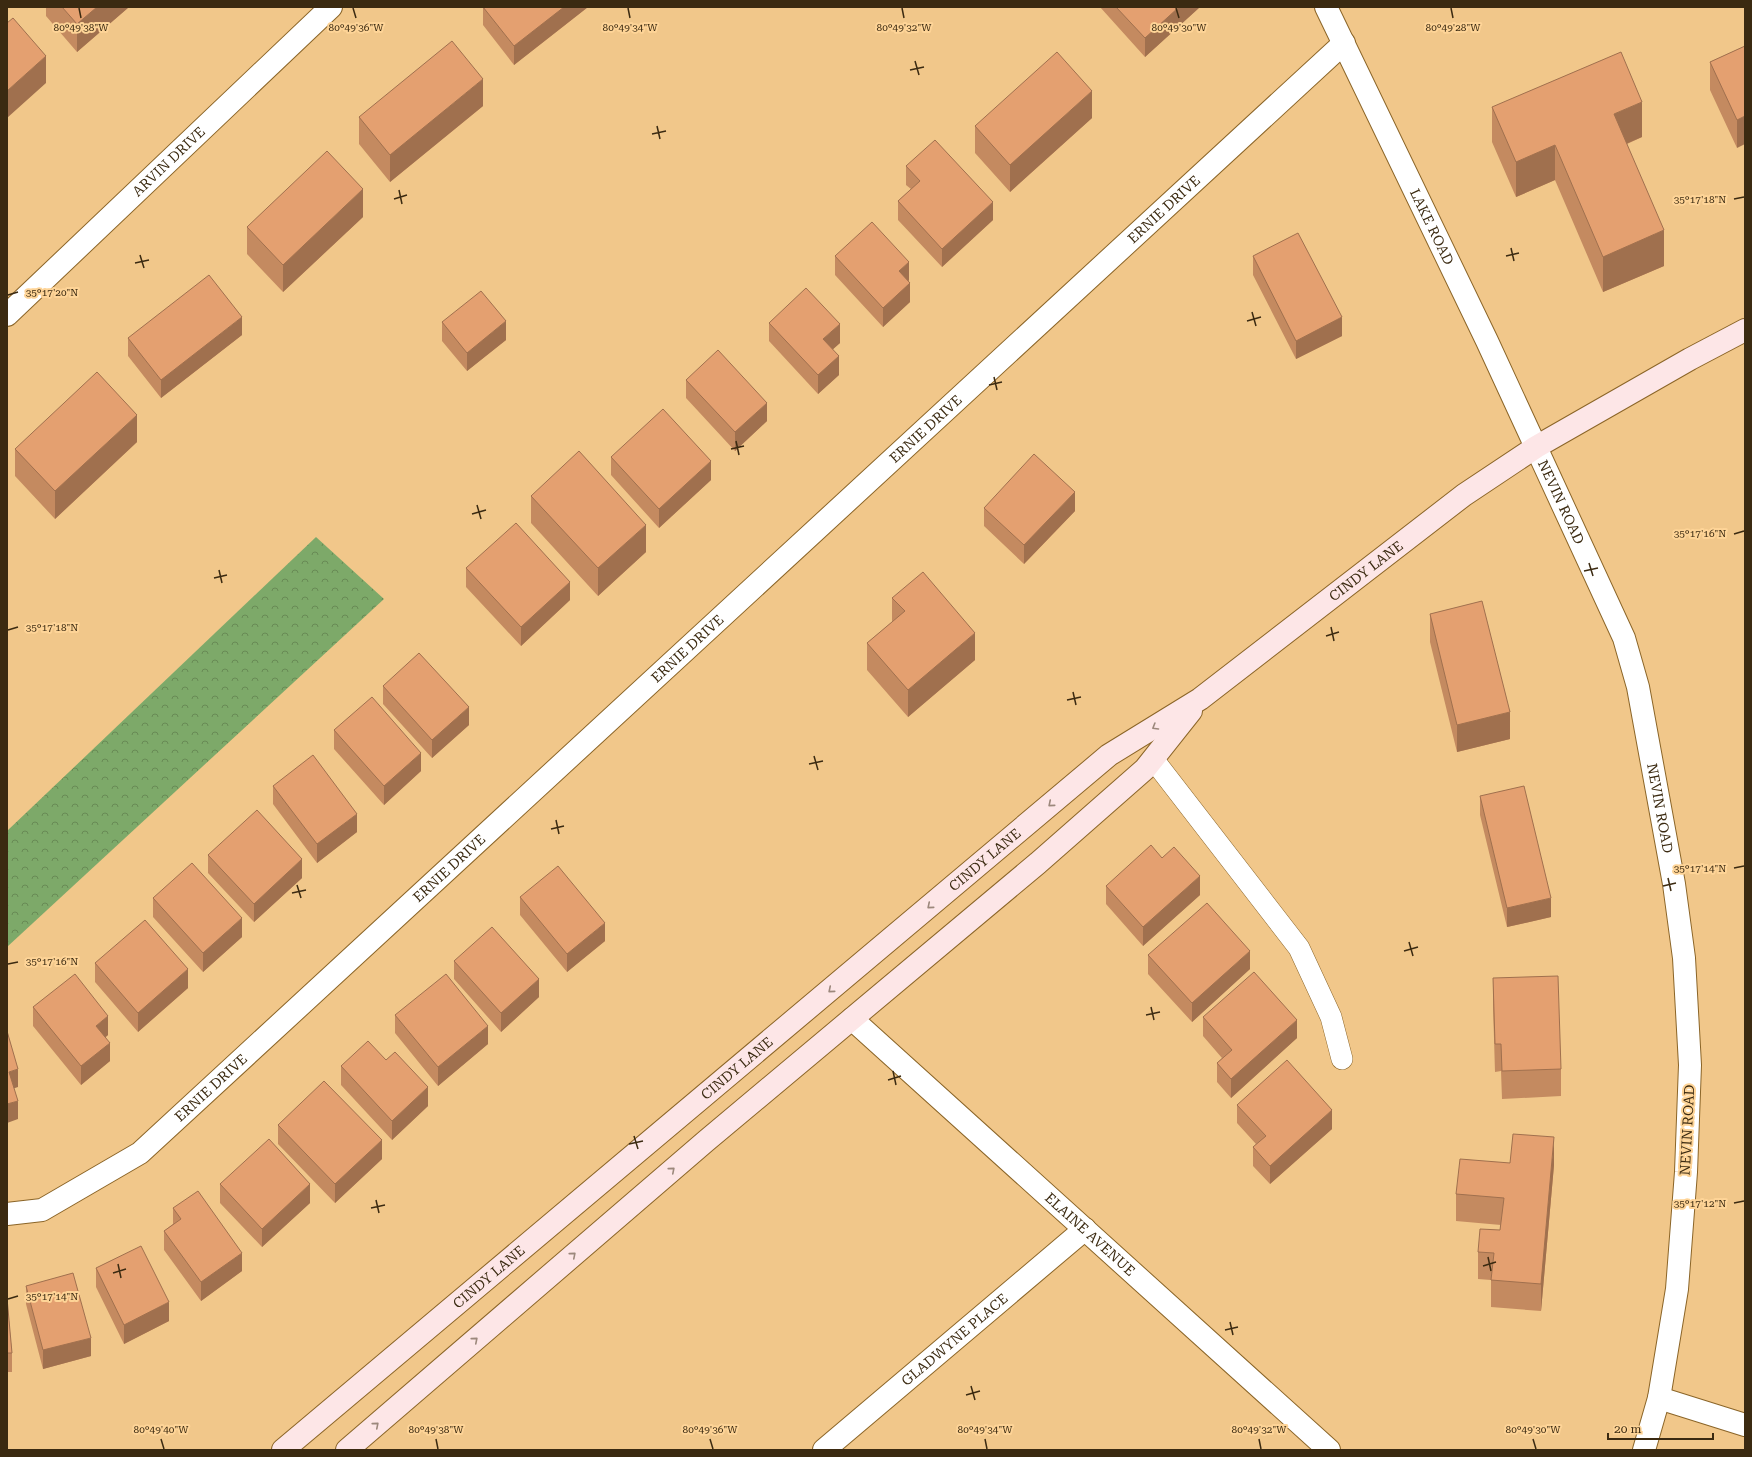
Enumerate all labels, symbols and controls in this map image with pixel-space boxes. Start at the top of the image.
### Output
text: 80°49'38"W [54,22,109,33]
text: 80°49'36"W [329,22,384,33]
text: 80°49'34"W [603,22,658,33]
text: 80°49'32"W [877,22,932,33]
text: 80°49'30"W [1152,22,1207,33]
text: 80°49'28"W [1426,22,1481,33]
street label: ARVIN DRIVE [129,123,208,199]
street label: ERNIE DRIVE [1124,172,1203,246]
street label: LAKE ROAD [1407,186,1457,268]
text: 35°17'18"N [1674,194,1726,205]
text: 35°17'20"N [26,287,78,298]
street label: ERNIE DRIVE [886,392,965,466]
street label: NEVIN ROAD [1535,457,1588,547]
text: 35°17'16"N [1674,528,1726,539]
street label: CINDY LANE [1326,537,1406,604]
street label: ERNIE DRIVE [648,611,727,686]
text: 35°17'18"N [26,622,78,633]
one-way arrow [1152,722,1159,730]
street label: NEVIN ROAD [1644,762,1676,855]
one-way arrow [1048,800,1055,807]
street label: CINDY LANE [946,825,1024,894]
street label: ERNIE DRIVE [410,831,488,905]
text: 35°17'14"N [1674,863,1726,874]
one-way arrow [927,902,935,909]
text: 35°17'16"N [26,956,78,967]
one-way arrow [828,986,836,993]
street label: CINDY LANE [698,1034,776,1103]
street label: ERNIE DRIVE [172,1050,250,1125]
street label: NEVIN ROAD [1677,1084,1697,1176]
one-way arrow [667,1168,675,1175]
street label: ELAINE AVENUE [1042,1189,1138,1279]
text: 35°17'12"N [1674,1198,1726,1209]
street label: CINDY LANE [450,1242,528,1311]
one-way arrow [569,1253,576,1260]
street label: GLADWYNE PLACE [898,1290,1011,1389]
text: 35°17'14"N [26,1291,78,1302]
one-way arrow [470,1337,478,1344]
scale bar [1608,1415,1713,1441]
one-way arrow [372,1422,379,1429]
text: 20 m [1614,1422,1641,1436]
text: 80°49'40"W [134,1424,189,1435]
text: 80°49'38"W [409,1424,464,1435]
text: 80°49'36"W [683,1424,738,1435]
text: 80°49'34"W [958,1424,1013,1435]
text: 80°49'32"W [1232,1424,1287,1435]
text: 80°49'30"W [1506,1424,1561,1435]

